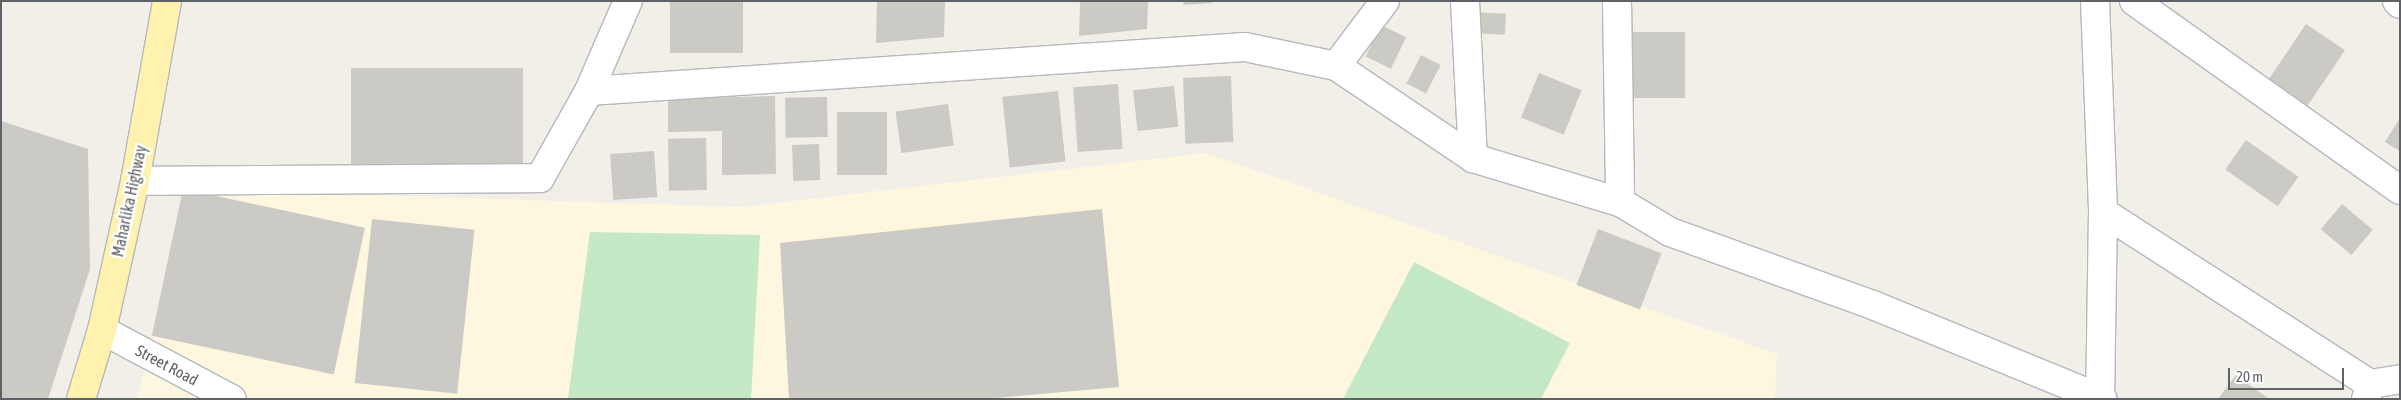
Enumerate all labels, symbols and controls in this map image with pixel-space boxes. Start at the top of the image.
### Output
street label: Maharlika Highway [108,143,150,259]
street label: Street Road [133,341,201,389]
scale bar [2231,358,2347,390]
text: 20 m [2236,368,2263,385]

